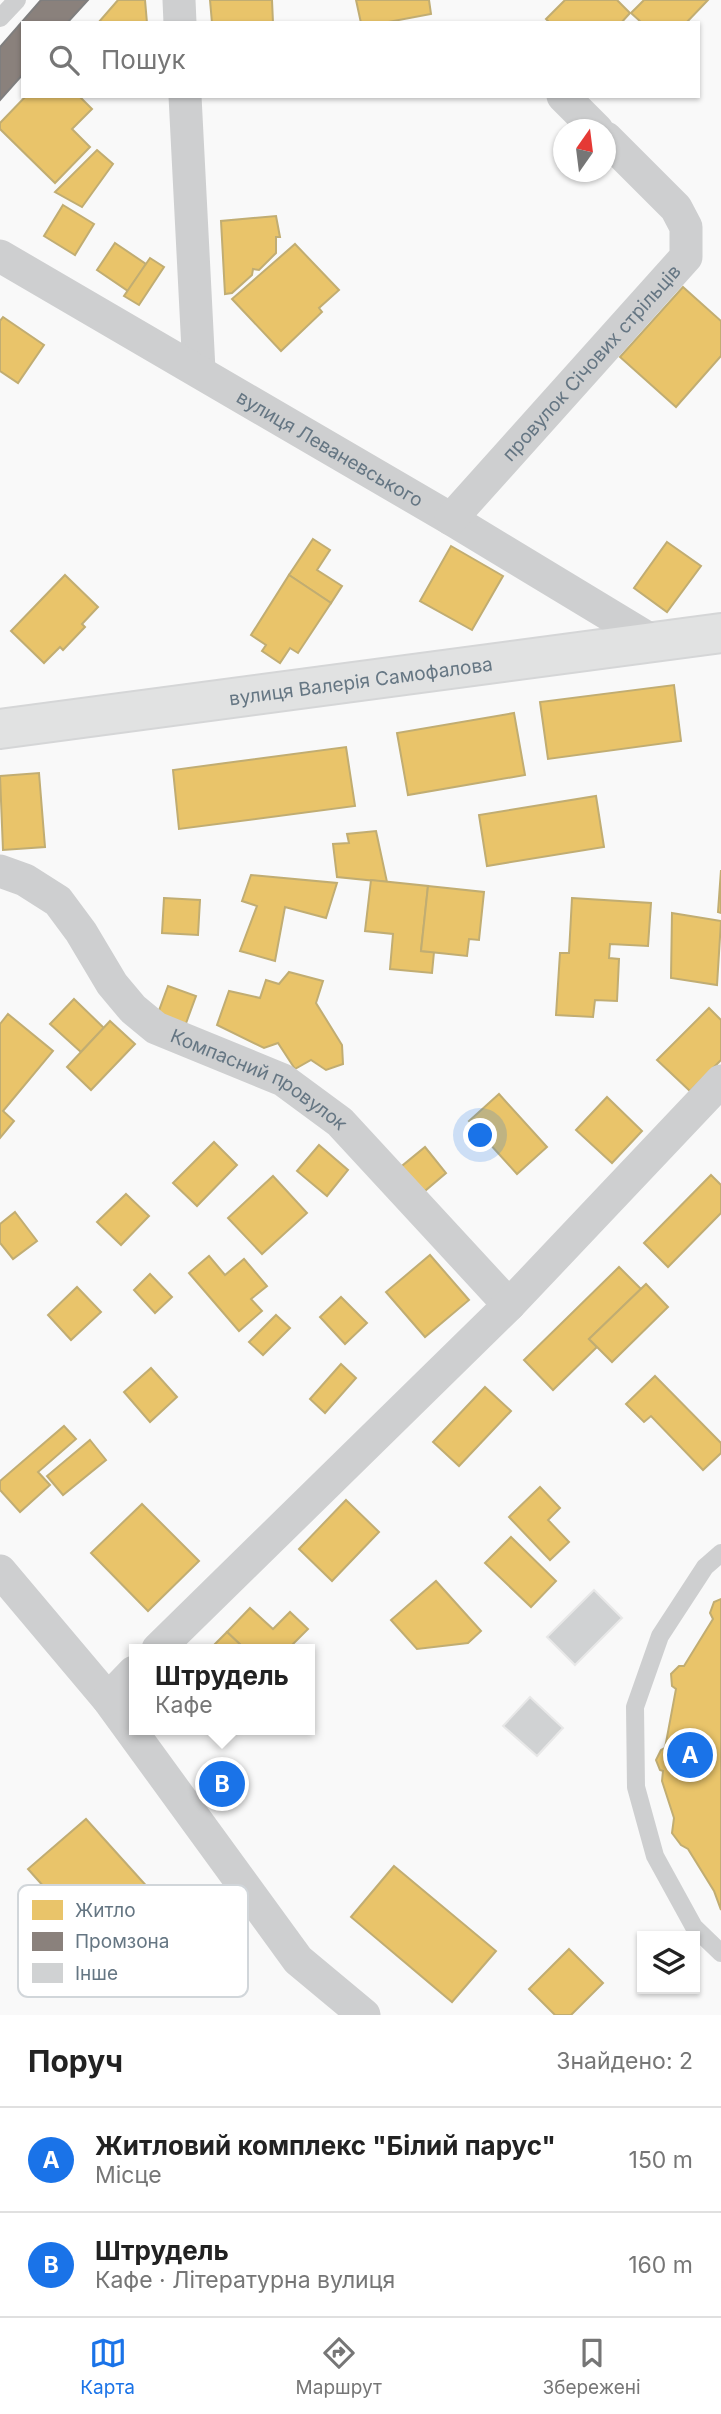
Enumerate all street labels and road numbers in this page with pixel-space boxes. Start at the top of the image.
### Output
street label: провулок Січових стрільців [497,260,685,466]
street label: вулиця Леваневського [233,385,427,512]
street label: вулиця Валерія Самофалова [228,652,494,710]
street label: Компасний провулок [167,1024,353,1135]

